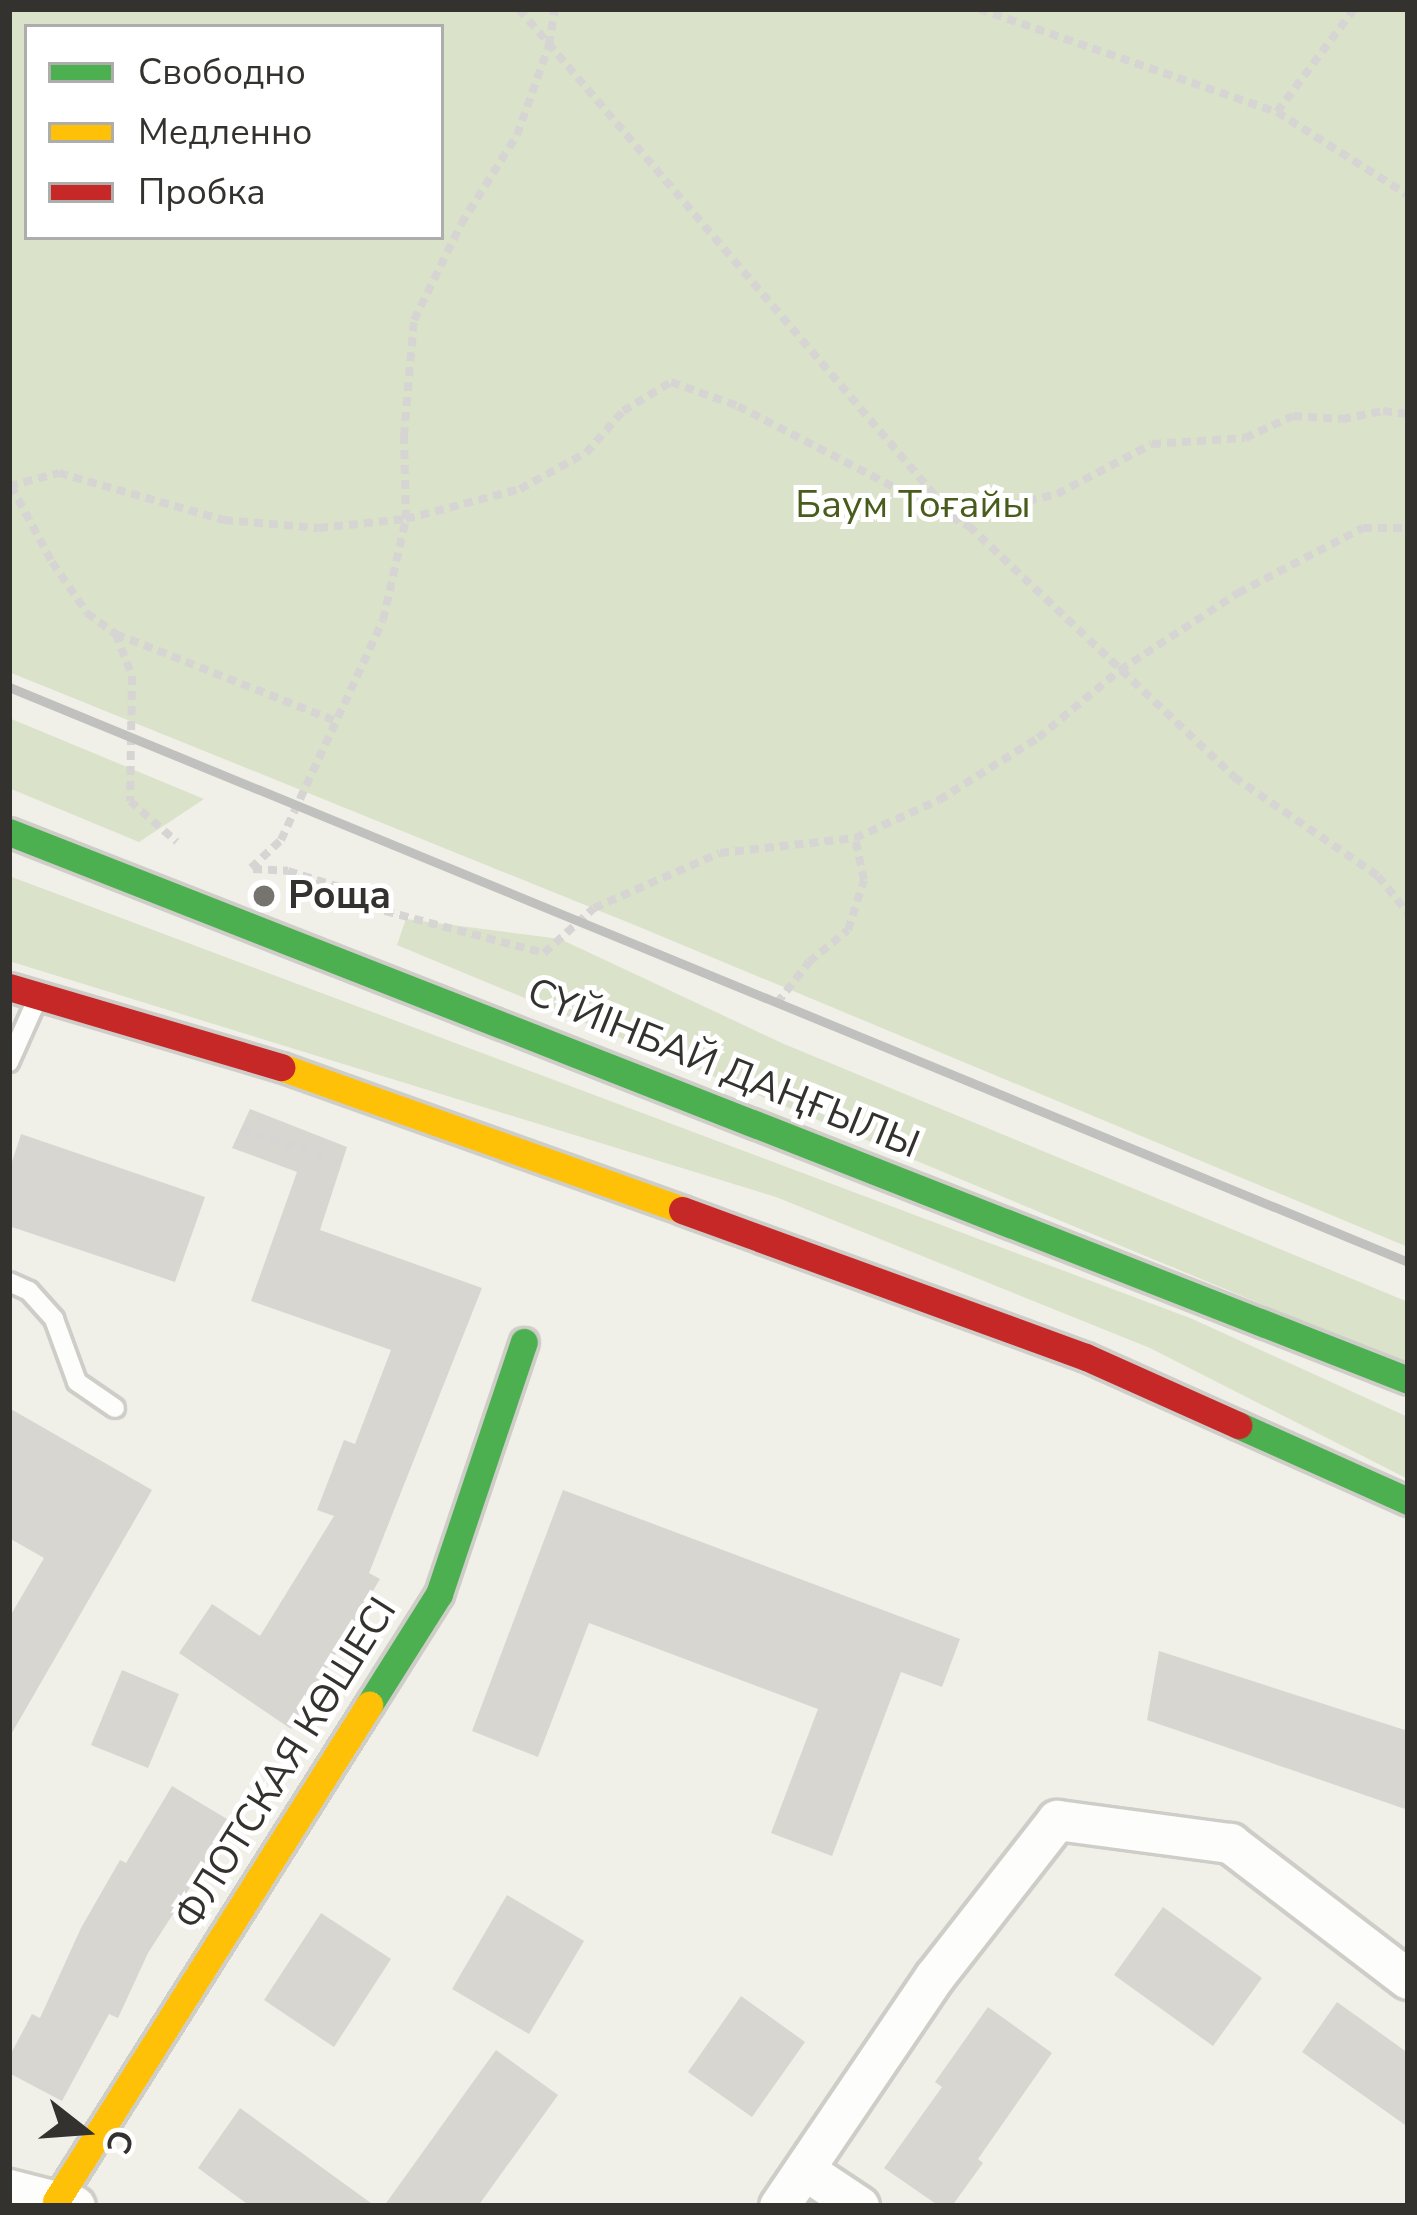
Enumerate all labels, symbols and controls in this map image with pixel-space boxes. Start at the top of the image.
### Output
legend [24,24,444,240]
text: Свободно [138,48,306,97]
text: Медленно [138,108,312,157]
text: Пробка [138,168,266,217]
park label: Баум Тоғайы [795,482,1031,528]
place label: Роща [288,873,391,919]
marker: Роща [251,883,277,909]
street label: СҮЙІНБАЙ ДАҢҒЫЛЫ [520,969,926,1169]
street label: ФЛОТСКАЯ КӨШЕСІ [165,1590,407,1938]
north arrow [24,2071,144,2191]
text: С [94,2124,144,2159]

